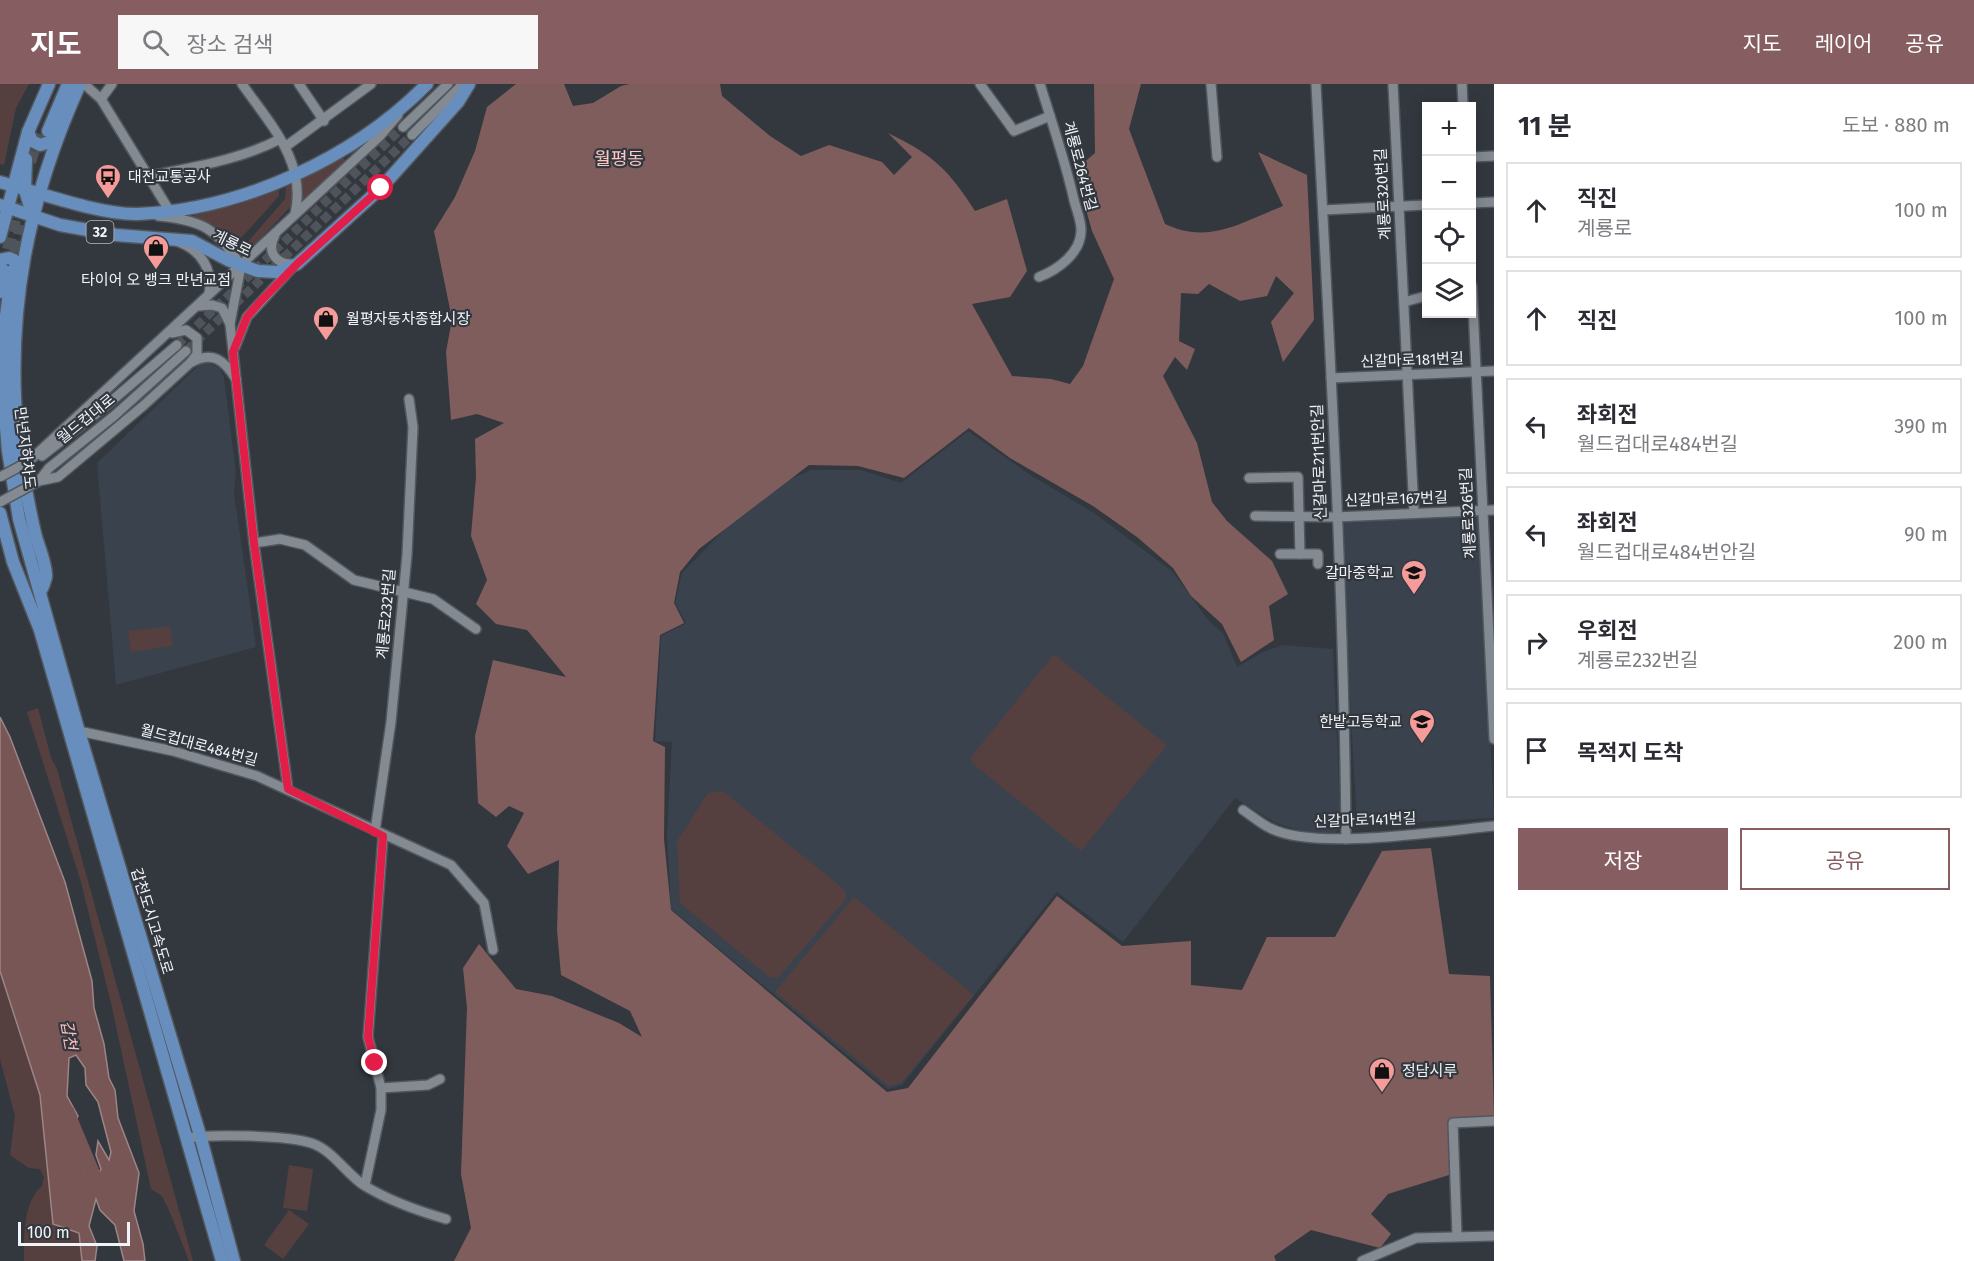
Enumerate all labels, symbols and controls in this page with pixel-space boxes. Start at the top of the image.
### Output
search box [118,15,538,69]
icon: search [139,26,172,59]
text: 지도 [30,28,82,61]
text: 장소 검색 [187,31,273,58]
text: 지도 [1743,31,1781,57]
text: 레이어 [1814,31,1872,57]
text: 공유 [1905,31,1944,57]
map controls [1422,102,1476,318]
button: + [1422,102,1476,156]
text: 11 분 [1518,111,1572,142]
text: 도보 · 880 m [1842,113,1950,137]
street label: 계룡로264번길 [1059,119,1101,213]
district label: 월평동 [594,148,644,170]
street label: 계룡로320번길 [1372,148,1394,240]
button: − [1422,156,1476,210]
bus stop icon: 대전교통공사 [93,162,123,200]
place label: 대전교통공사 [128,168,211,186]
route start [367,174,393,200]
text: 직진 [1577,185,1617,212]
icon: ahead [1520,194,1553,227]
text: 100 m [1895,198,1948,222]
button: locate [1422,210,1476,264]
text: 계룡로 [1577,216,1632,240]
road number: 32 [86,221,114,243]
street label: 계룡로 [209,226,255,260]
shop icon: 타이어 오 뱅크 만년교점 [141,233,171,271]
button: layers [1422,264,1476,318]
place label: 타이어 오 뱅크 만년교점 [81,271,231,289]
icon: ahead [1520,302,1553,335]
shop icon: 월평자동차종합시장 [311,304,341,342]
text: 100 m [1895,306,1948,330]
text: 직진 [1577,307,1617,334]
place label: 월평자동차종합시장 [346,310,470,328]
street label: 신갈마로181번길 [1360,349,1464,371]
street label: 월드컵대로 [54,390,118,448]
text: 좌회전 [1577,401,1638,428]
street label: 신갈마로211번안길 [1308,404,1330,520]
street label: 만년지하차도 [11,406,39,490]
icon: left [1520,410,1553,443]
text: 390 m [1894,414,1948,438]
text: 월드컵대로484번길 [1577,432,1738,456]
street label: 계룡로326번길 [1457,467,1479,559]
street label: 신갈마로167번길 [1344,488,1448,510]
text: 좌회전 [1577,509,1638,536]
icon: left [1520,518,1553,551]
text: 90 m [1904,522,1948,546]
text: 월드컵대로484번안길 [1577,540,1757,564]
school or university icon: 갈마중학교 [1399,558,1429,596]
place label: 갈마중학교 [1325,564,1394,582]
street label: 계룡로232번길 [373,568,399,660]
text: 우회전 [1577,617,1638,644]
icon: right [1520,626,1553,659]
text: 200 m [1893,630,1948,654]
text: 계룡로232번길 [1577,648,1698,672]
school or university icon: 한밭고등학교 [1407,707,1437,745]
place label: 한밭고등학교 [1319,713,1402,731]
street label: 월드컵대로484번길 [138,721,260,769]
icon: arrive [1520,734,1553,767]
text: 목적지 도착 [1577,739,1683,766]
street label: 신갈마로141번길 [1313,809,1417,831]
button: 저장 [1518,828,1728,890]
button: 공유 [1740,828,1950,890]
street label: 갑천도시고속도로 [127,866,177,976]
water label: 갑천 [57,1019,81,1053]
route end [361,1049,387,1075]
shop icon: 정담시루 [1367,1056,1397,1094]
place label: 정담시루 [1402,1062,1457,1080]
scale bar [18,1219,130,1246]
text: 100 m [27,1223,70,1242]

